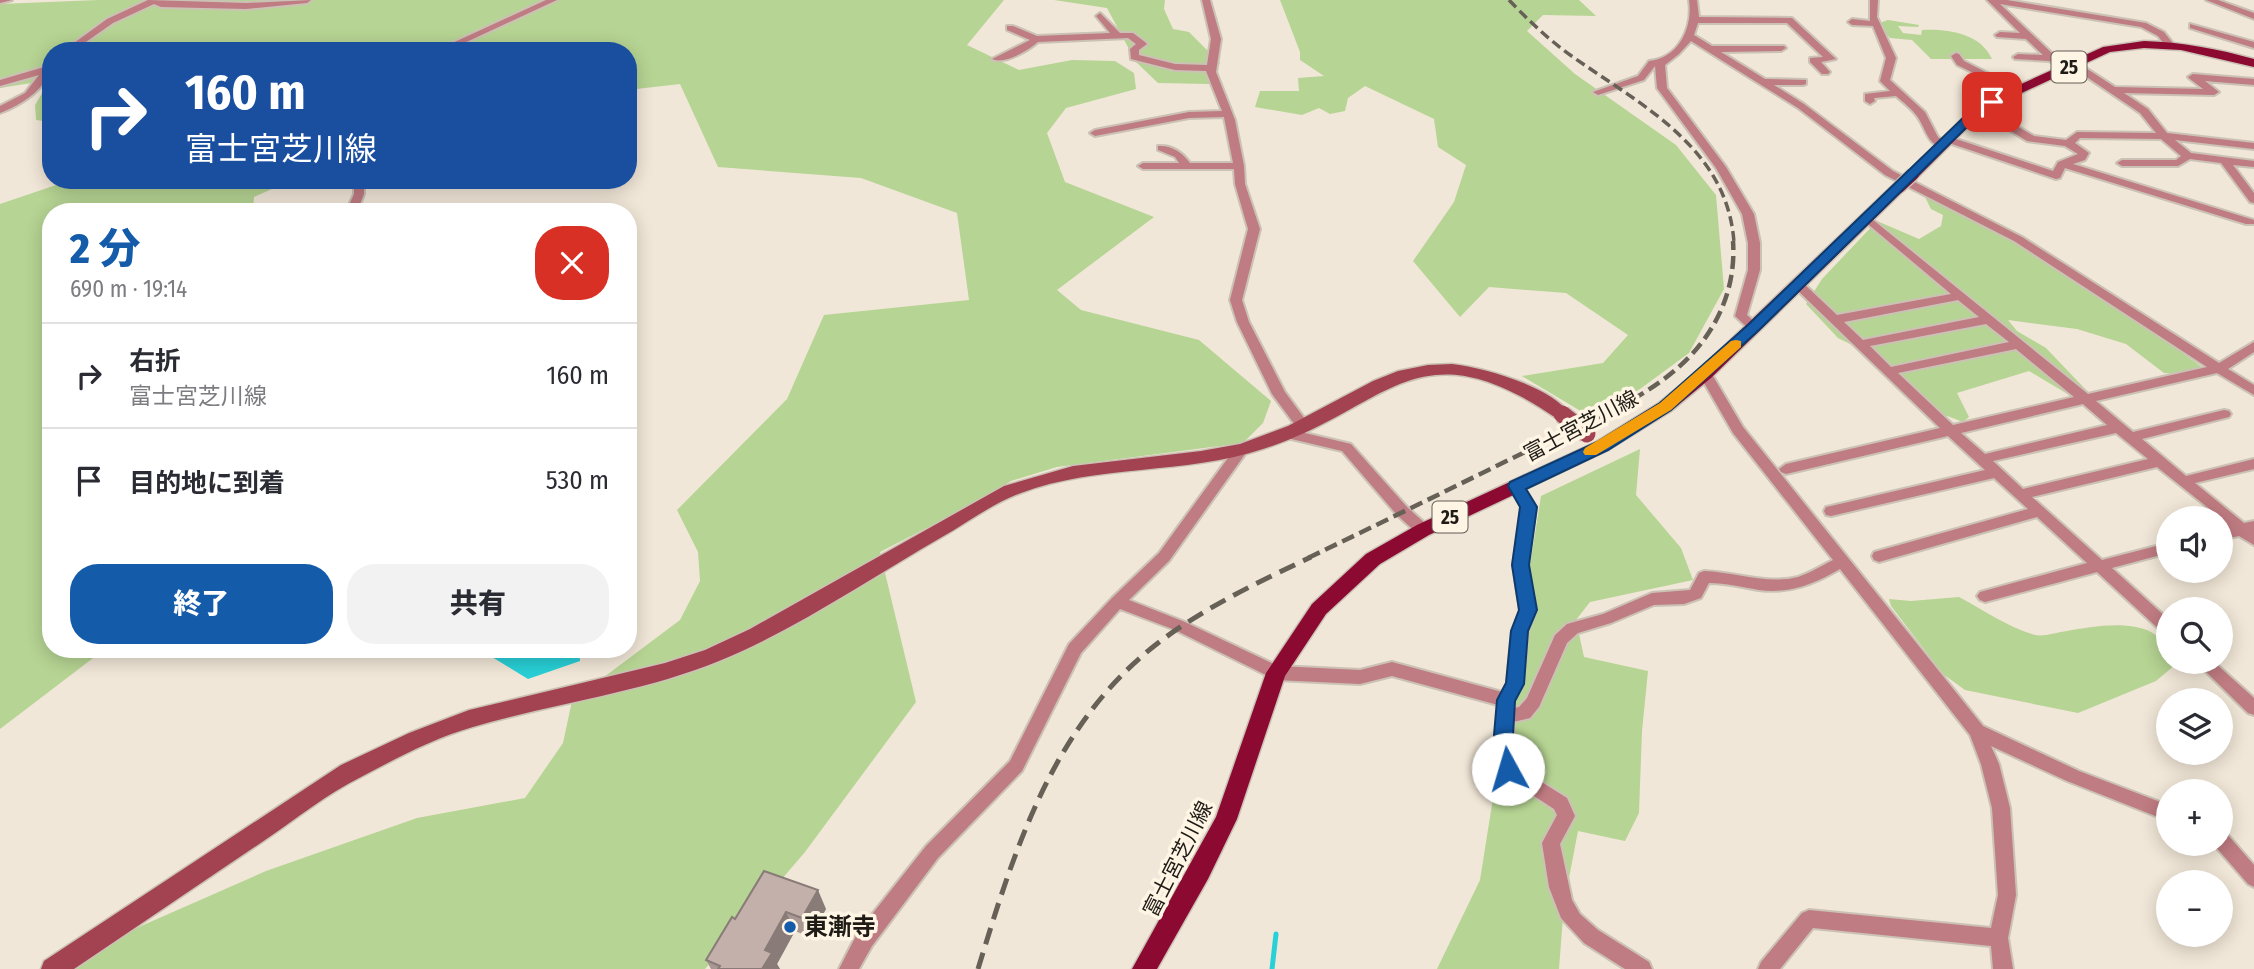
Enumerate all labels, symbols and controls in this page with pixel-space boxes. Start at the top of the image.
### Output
road number: 25 [2052,52,2086,82]
text: 160 m [185,63,306,122]
icon: right [70,70,161,161]
pin [1962,72,2022,132]
icon: arrive [1973,83,2011,121]
text: 富士宮芝川線 [185,130,377,168]
text: 2 分 [70,224,140,274]
button: close [535,226,609,300]
text: 690 m · 19:14 [70,275,187,303]
text: 右折 [129,346,181,377]
icon: right [70,357,108,395]
text: 160 m [546,360,609,391]
text: 富士宮芝川線 [129,382,267,410]
street label: 富士宮芝川線 [1519,385,1643,467]
icon: arrive [70,462,108,500]
text: 530 m [546,465,609,496]
text: 目的地に到着 [129,468,285,499]
road number: 25 [1432,502,1468,532]
map controls [2156,506,2233,947]
button: sound [2156,506,2233,583]
button: 終了 [70,564,333,644]
button: 共有 [347,564,609,644]
button: search [2156,597,2233,674]
button: layers [2156,688,2233,765]
position arrow [1471,732,1545,806]
button: + [2156,779,2233,856]
street label: 富士宮芝川線 [1138,797,1218,921]
button: − [2156,870,2233,947]
place label: 東漸寺 [804,913,876,941]
marker: 東漸寺 [782,919,798,935]

